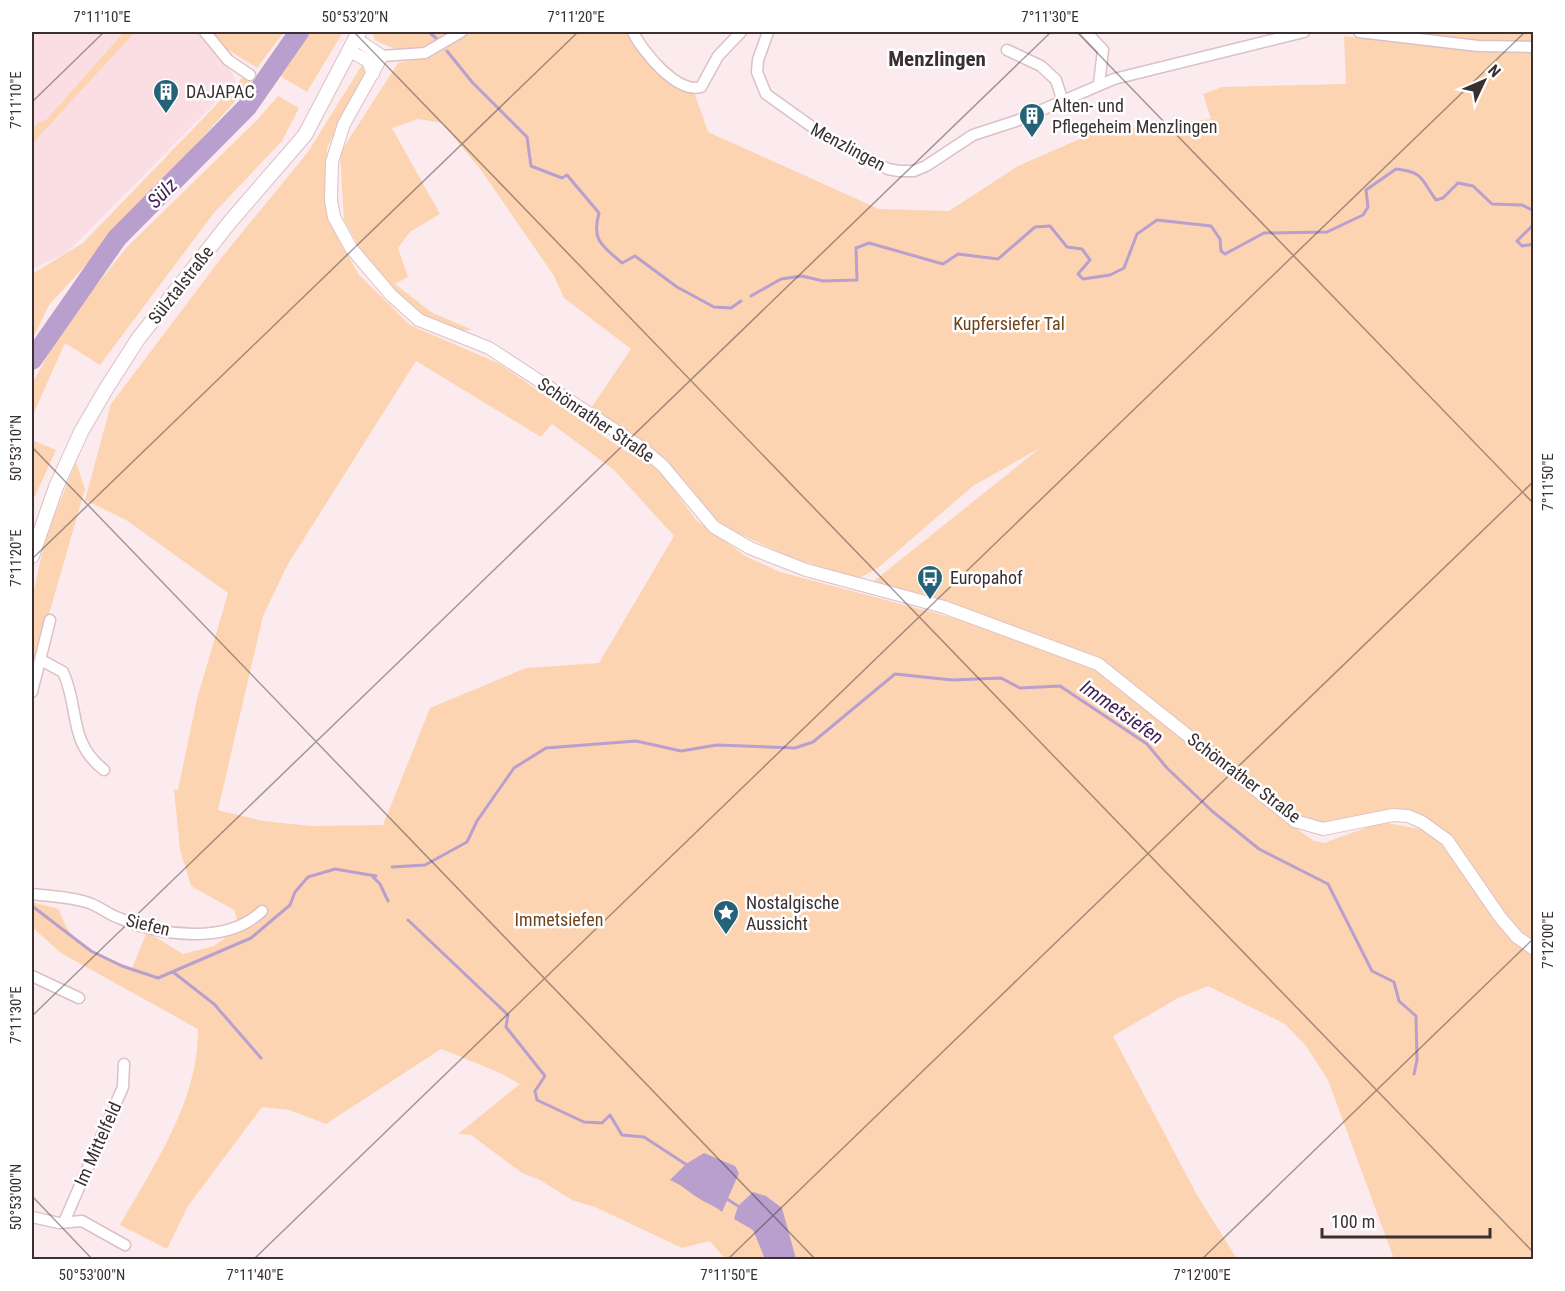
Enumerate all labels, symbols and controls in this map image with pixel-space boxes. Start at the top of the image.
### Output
text: 7°11'10"E [73,8,131,26]
text: 50°53'20"N [322,8,388,26]
text: 7°11'20"E [547,8,605,26]
text: 7°11'30"E [1021,8,1079,26]
district label: Menzlingen [888,47,986,71]
north arrow [1454,51,1514,111]
text: N [1484,61,1505,81]
text: 7°11'10"E [7,71,25,129]
building icon: DAJAPAC [151,77,181,115]
place label: DAJAPAC [186,81,255,102]
place label: Alten- und Pflegeheim Menzlingen [1052,95,1217,137]
building icon: Alten- und Pflegeheim Menzlingen [1017,101,1047,139]
street label: Menzlingen [807,118,889,175]
water label: Sülz [142,173,182,213]
street label: Sülztalstraße [144,241,218,328]
park label: Kupfersiefer Tal [953,313,1065,334]
street label: Schönrather Straße [534,373,659,466]
text: 50°53'10"N [7,415,25,481]
text: 7°11'50"E [1539,453,1557,511]
text: 7°11'20"E [7,529,25,587]
bus stop icon: Europahof [915,563,945,601]
place label: Europahof [950,567,1023,588]
water label: Immetsiefen [1076,675,1168,749]
street label: Schönrather Straße [1184,728,1305,827]
place label: Nostalgische Aussicht [746,892,839,934]
place icon: Nostalgische Aussicht [711,898,741,936]
street label: Siefen [124,909,172,940]
park label: Immetsiefen [515,909,603,930]
text: 7°12'00"E [1539,911,1557,969]
text: 7°11'30"E [7,986,25,1044]
street label: Im Mittelfeld [70,1098,125,1189]
text: 50°53'00"N [7,1164,25,1230]
scale bar [1322,1201,1490,1239]
text: 100 m [1331,1211,1375,1232]
text: 50°53'00"N [59,1266,125,1284]
text: 7°11'40"E [226,1266,284,1284]
text: 7°11'50"E [700,1266,758,1284]
text: 7°12'00"E [1173,1266,1231,1284]

